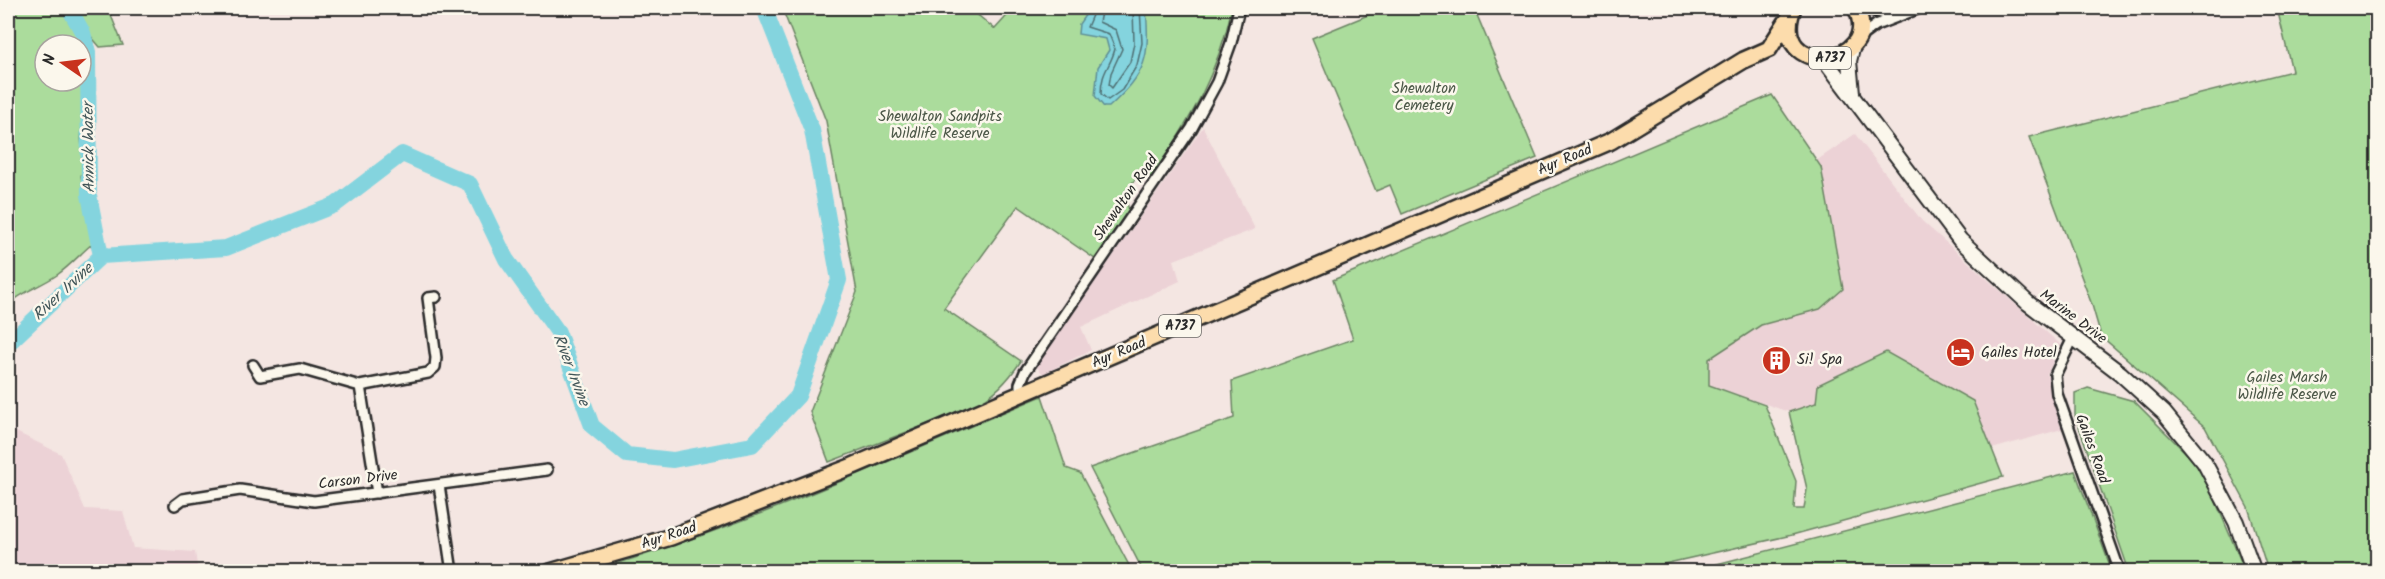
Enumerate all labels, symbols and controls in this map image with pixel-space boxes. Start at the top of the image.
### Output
north arrow [33,33,93,93]
road number: A737 [1809,47,1851,69]
text: N [37,52,63,68]
park label: Shewalton Cemetery [1392,77,1456,118]
water label: Annick Water [76,99,102,193]
park label: Shewalton Sandpits Wildlife Reserve [878,105,1002,146]
street label: Ayr Road [1534,138,1596,182]
street label: Shewalton Road [1087,150,1165,246]
water label: River Irvine [27,256,100,327]
street label: Marine Drive [2034,284,2112,351]
road number: A737 [1159,315,1201,337]
water label: River Irvine [546,330,597,411]
street label: Ayr Road [1088,331,1150,375]
hotel icon: Gailes Hotel [1944,337,1976,369]
place label: Gailes Hotel [1981,341,2057,365]
building icon: Si! Spa [1760,344,1792,376]
place label: Si! Spa [1797,348,1842,372]
park label: Gailes Marsh Wildlife Reserve [2238,366,2337,407]
street label: Gailes Road [2068,411,2116,488]
street label: Carson Drive [317,463,399,497]
street label: Ayr Road [638,516,700,556]

